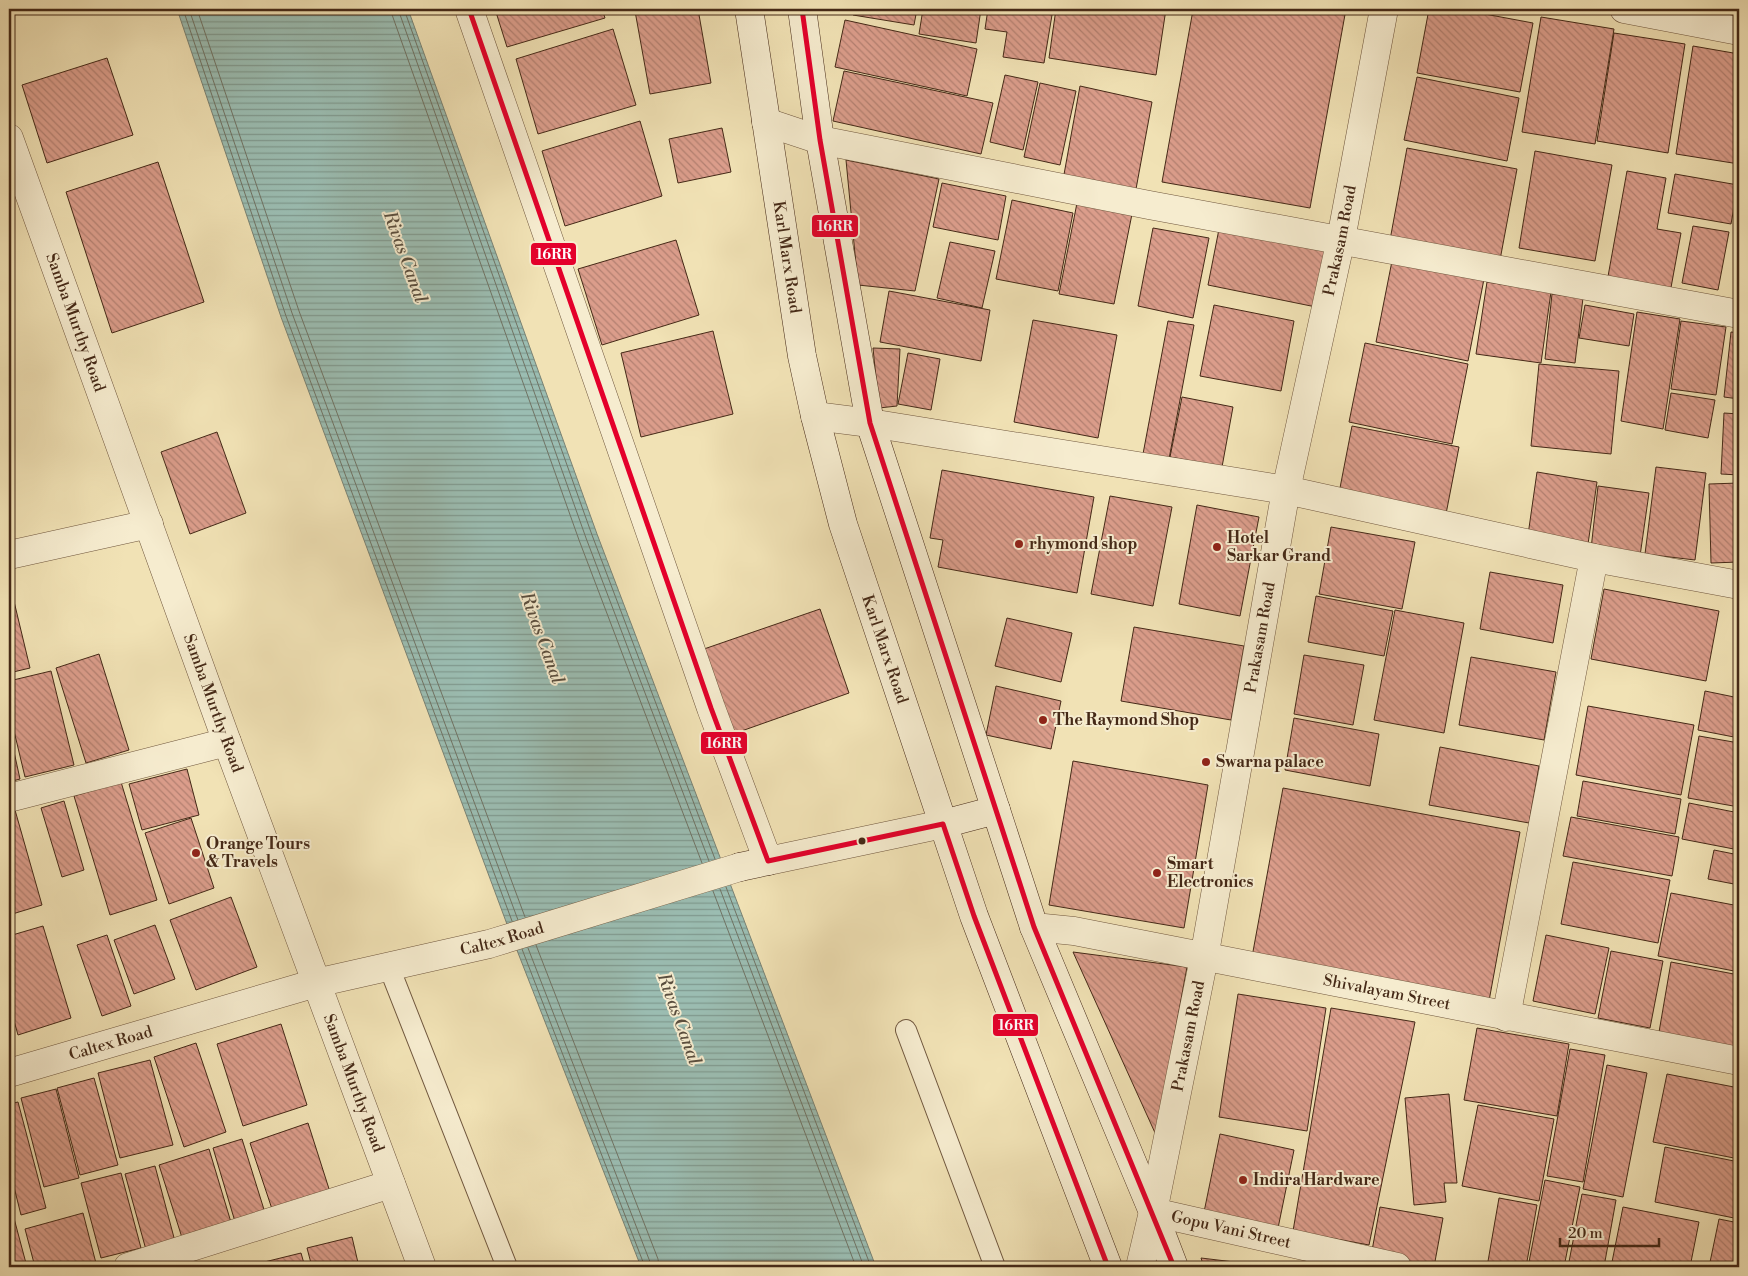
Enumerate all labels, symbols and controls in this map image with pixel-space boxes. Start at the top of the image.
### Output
street label: Prakasam Road [1319,184,1361,298]
street label: Karl Marx Road [768,200,805,315]
water label: Rivas Canal [377,207,432,306]
line badge: 16RR [811,214,859,238]
text: 16RR [817,218,854,236]
line badge: 16RR [530,242,577,266]
text: 16RR [536,246,573,264]
street label: Samba Murthy Road [41,250,110,394]
place label: Hotel Sarkar Grand [1227,528,1331,566]
place label: rhymond shop [1029,534,1138,554]
marker: rhymond shop [1013,538,1025,550]
marker: Hotel Sarkar Grand [1211,541,1223,553]
street label: Prakasam Road [1241,580,1280,695]
water label: Rivas Canal [514,588,569,687]
street label: Karl Marx Road [857,592,912,706]
street label: Samba Murthy Road [179,631,247,775]
place label: The Raymond Shop [1053,710,1199,730]
marker: The Raymond Shop [1037,714,1049,726]
line badge: 16RR [700,731,748,755]
text: 16RR [706,735,743,753]
place label: Swarna palace [1216,752,1324,772]
marker: Swarna palace [1200,756,1212,768]
place label: Orange Tours & Travels [206,834,310,872]
unlabelled marker [857,836,867,846]
marker: Orange Tours & Travels [190,847,202,859]
place label: Smart Electronics [1167,854,1254,892]
marker: Smart Electronics [1151,867,1163,879]
street label: Caltex Road [458,918,546,960]
water label: Rivas Canal [651,969,706,1068]
street label: Shivalayam Street [1321,970,1453,1014]
street label: Prakasam Road [1167,979,1209,1093]
street label: Samba Murthy Road [319,1011,388,1155]
line badge: 16RR [992,1013,1039,1037]
text: 16RR [998,1017,1035,1035]
street label: Caltex Road [67,1021,155,1065]
place label: Indira Hardware [1253,1170,1380,1190]
marker: Indira Hardware [1237,1174,1249,1186]
street label: Gopu Vani Street [1169,1206,1293,1253]
scale bar [1560,1216,1659,1248]
text: 20 m [1568,1224,1603,1243]

